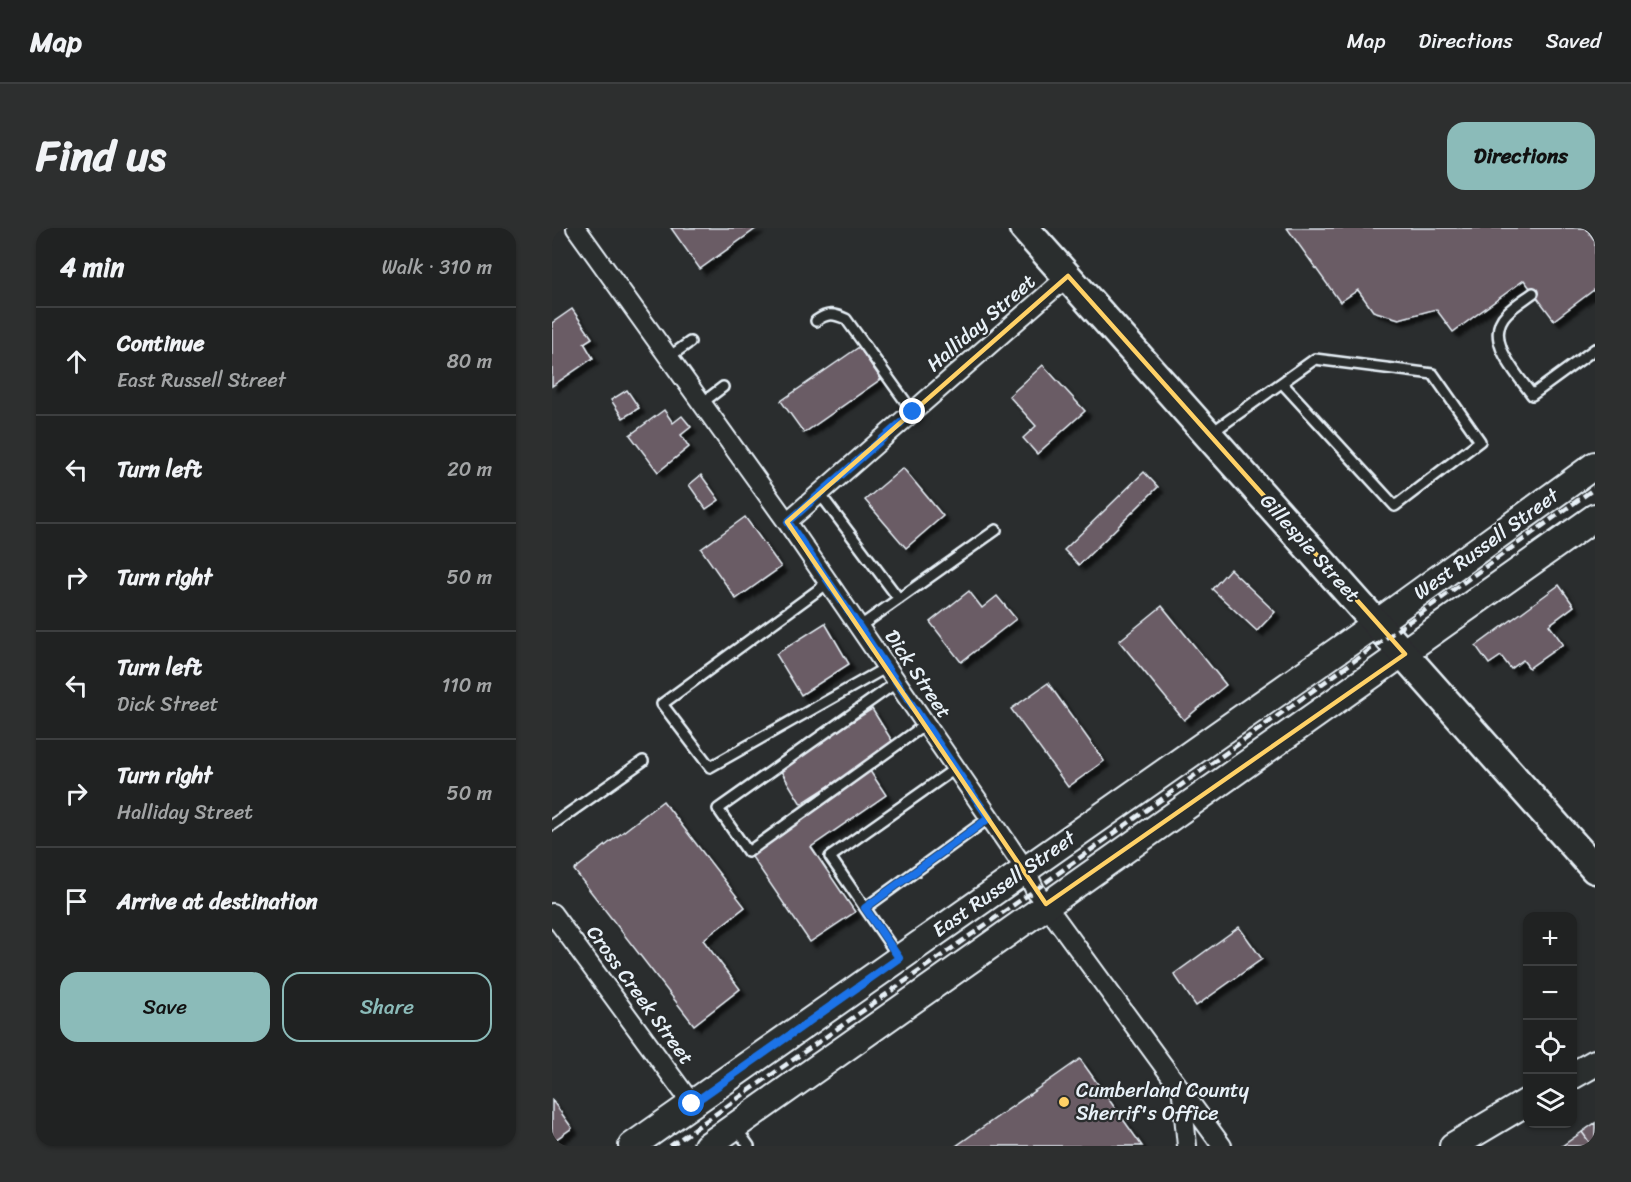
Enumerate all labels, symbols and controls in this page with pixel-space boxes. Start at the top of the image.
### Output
text: Map [30,17,82,66]
text: Map [1347,22,1385,60]
text: Directions [1418,22,1513,60]
text: Saved [1546,22,1601,60]
text: Find us [36,119,166,193]
button: Directions [1447,122,1595,190]
text: 4 min [60,244,124,290]
text: Walk · 310 m [382,250,492,285]
street label: Halliday Street [918,265,1044,381]
text: Continue [117,324,205,363]
text: 80 m [447,344,492,379]
icon: ahead [60,345,93,378]
text: East Russell Street [117,363,286,398]
route end [899,398,925,424]
text: Turn left [117,450,202,489]
text: 20 m [447,452,492,487]
icon: left [60,453,93,486]
street label: West Russell Street [1406,478,1567,609]
street label: Gillespie Street [1251,485,1369,611]
text: Turn right [117,558,212,597]
text: 50 m [447,560,492,595]
icon: right [60,561,93,594]
street label: Dick Street [875,622,961,726]
text: Turn left [117,648,202,687]
text: 110 m [442,668,492,703]
icon: left [60,669,93,702]
text: Dick Street [117,687,218,722]
text: Turn right [117,756,212,795]
text: 50 m [447,776,492,811]
icon: right [60,777,93,810]
text: Halliday Street [117,795,253,830]
street label: East Russell Street [925,821,1084,947]
text: Arrive at destination [117,882,318,921]
icon: arrive [60,885,93,918]
map controls [1523,912,1577,1128]
button: + [1523,912,1577,966]
street label: Cross Creek Street [577,918,703,1073]
button: − [1523,966,1577,1020]
button: Save [60,972,270,1042]
button: Share [282,972,492,1042]
button: locate [1523,1020,1577,1074]
place label: Cumberland County Sherrif's Office [1076,1073,1250,1131]
button: layers [1523,1074,1577,1128]
route start [678,1090,704,1116]
marker: Cumberland County Sherrif's Office [1057,1095,1071,1109]

